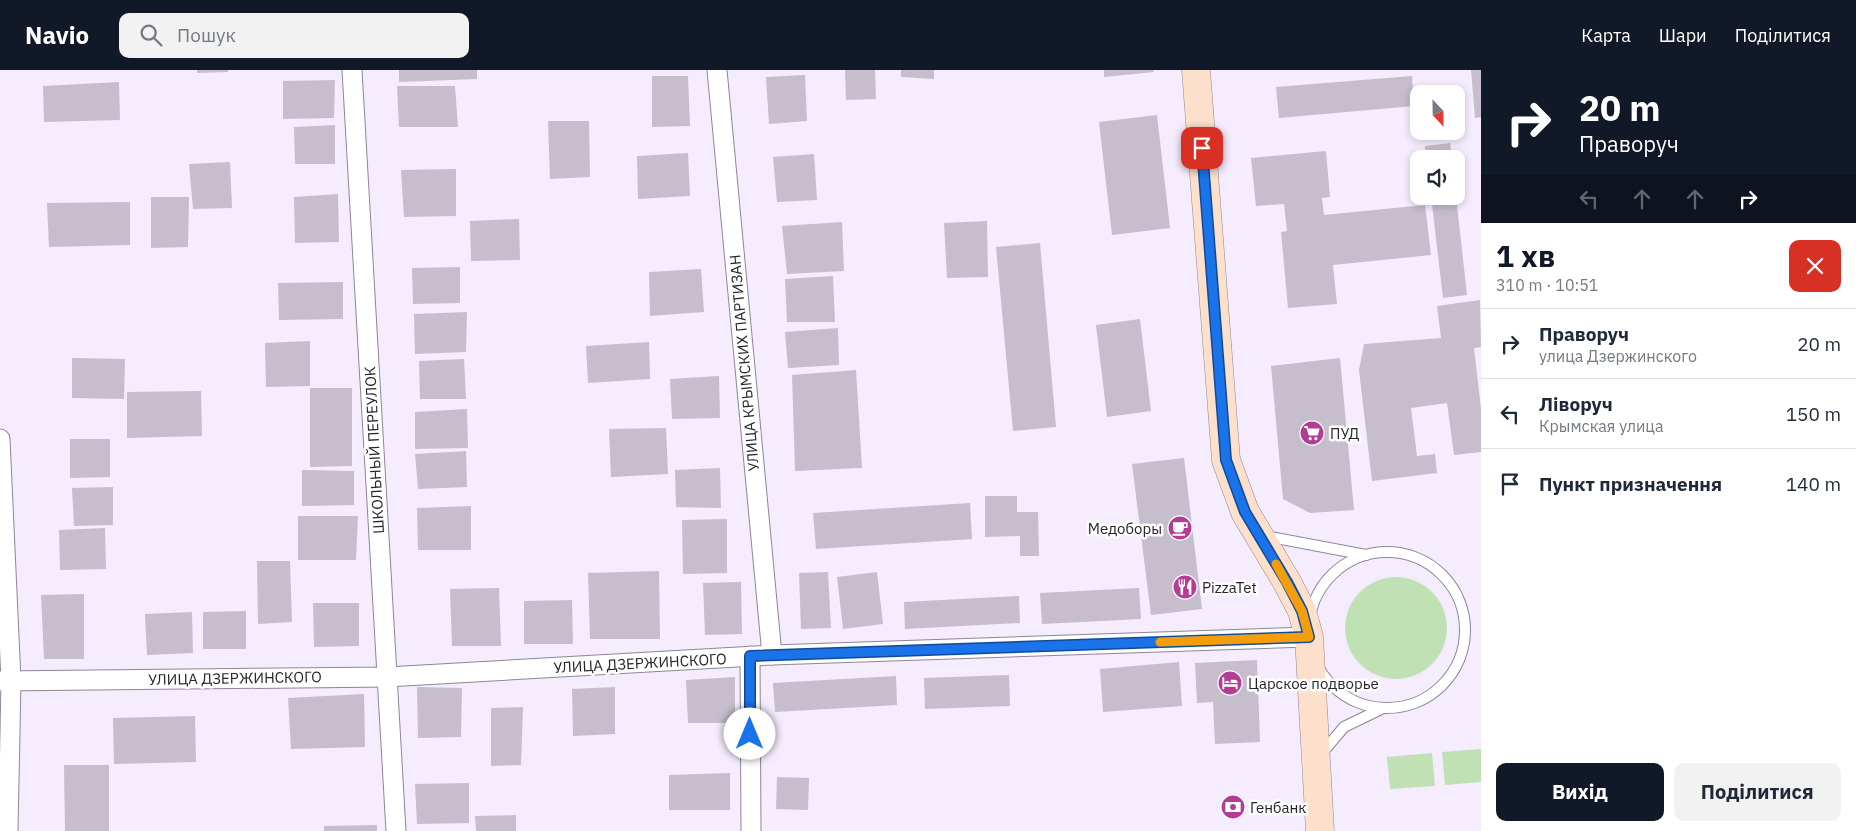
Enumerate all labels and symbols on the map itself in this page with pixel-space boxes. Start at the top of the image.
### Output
north arrow [1410,85,1465,140]
pin [1181,127,1223,169]
street label: УЛИЦА КРЫМСКИХ ПАРТИЗАН [725,254,763,472]
street label: ШКОЛЬНЫЙ ПЕРЕУЛОК [360,366,388,534]
supermarket icon: ПУД [1299,420,1325,446]
place label: ПУД [1330,424,1360,443]
cafe icon: Медоборы [1167,515,1193,541]
place label: Медоборы [1088,519,1162,538]
restaurant icon: PizzaTet [1172,574,1198,600]
place label: PizzaTet [1202,578,1257,597]
street label: УЛИЦА ДЗЕРЖИНСКОГО [553,649,727,677]
street label: УЛИЦА ДЗЕРЖИНСКОГО [148,667,322,689]
hotel icon: Царское подворье [1217,670,1243,696]
place label: Царское подворье [1248,674,1379,693]
position arrow [723,707,775,759]
bank icon: Генбанк [1220,794,1246,820]
place label: Генбанк [1250,798,1307,817]

